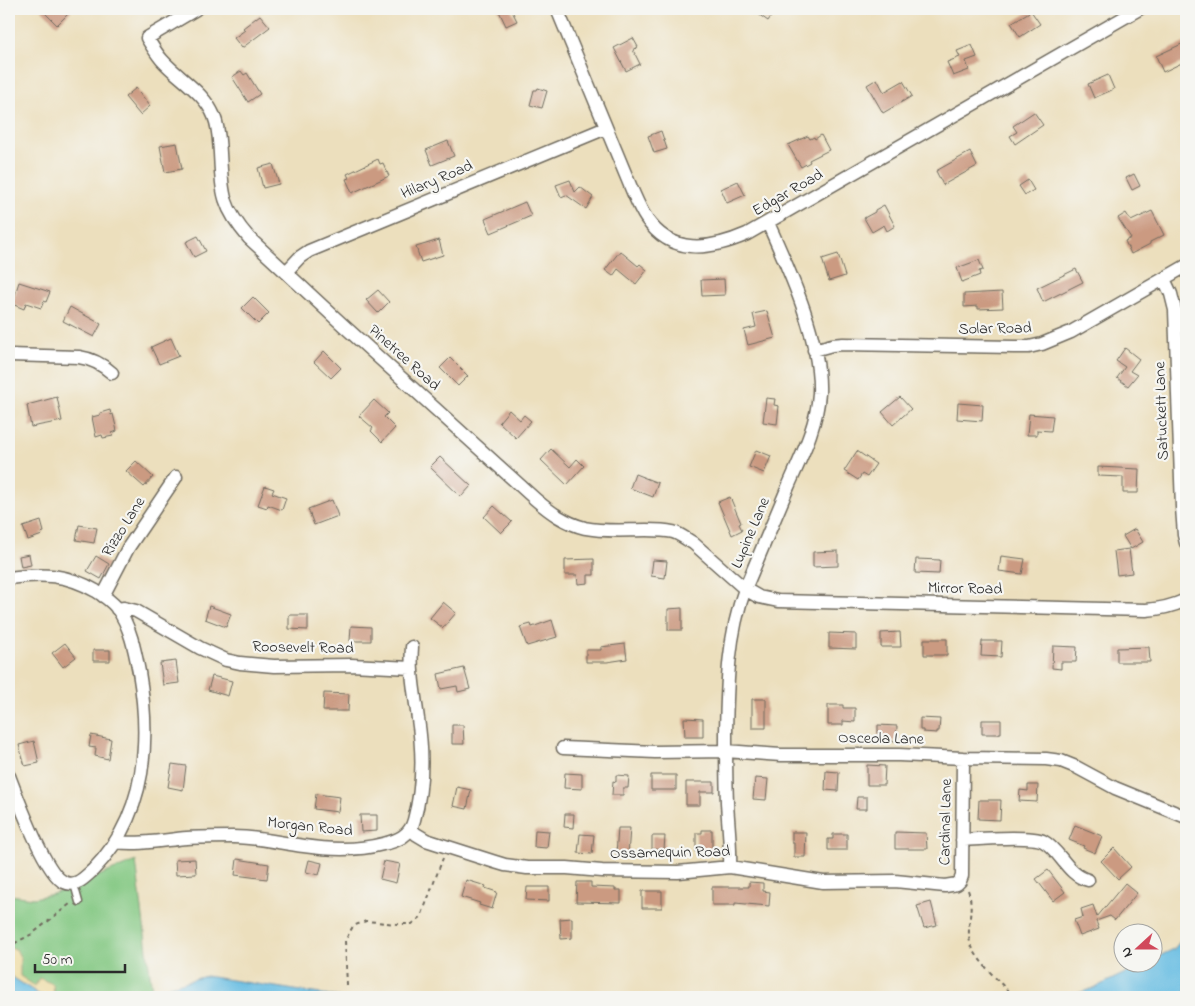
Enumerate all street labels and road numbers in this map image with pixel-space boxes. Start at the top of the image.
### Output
street label: Hilary Road [397,154,477,206]
street label: Edgar Road [748,163,828,223]
street label: Solar Road [958,316,1032,342]
street label: Pinetree Road [363,319,445,397]
street label: Satuckett Lane [1148,360,1176,461]
street label: Rizzo Lane [96,491,152,562]
street label: Lupine Lane [725,493,777,572]
street label: Mirror Road [927,576,1003,602]
street label: Roosevelt Road [252,635,354,661]
street label: Osceola Lane [838,726,925,752]
street label: Cardinal Lane [933,777,959,866]
street label: Morgan Road [266,811,354,843]
street label: Ossamequin Road [610,840,730,866]

